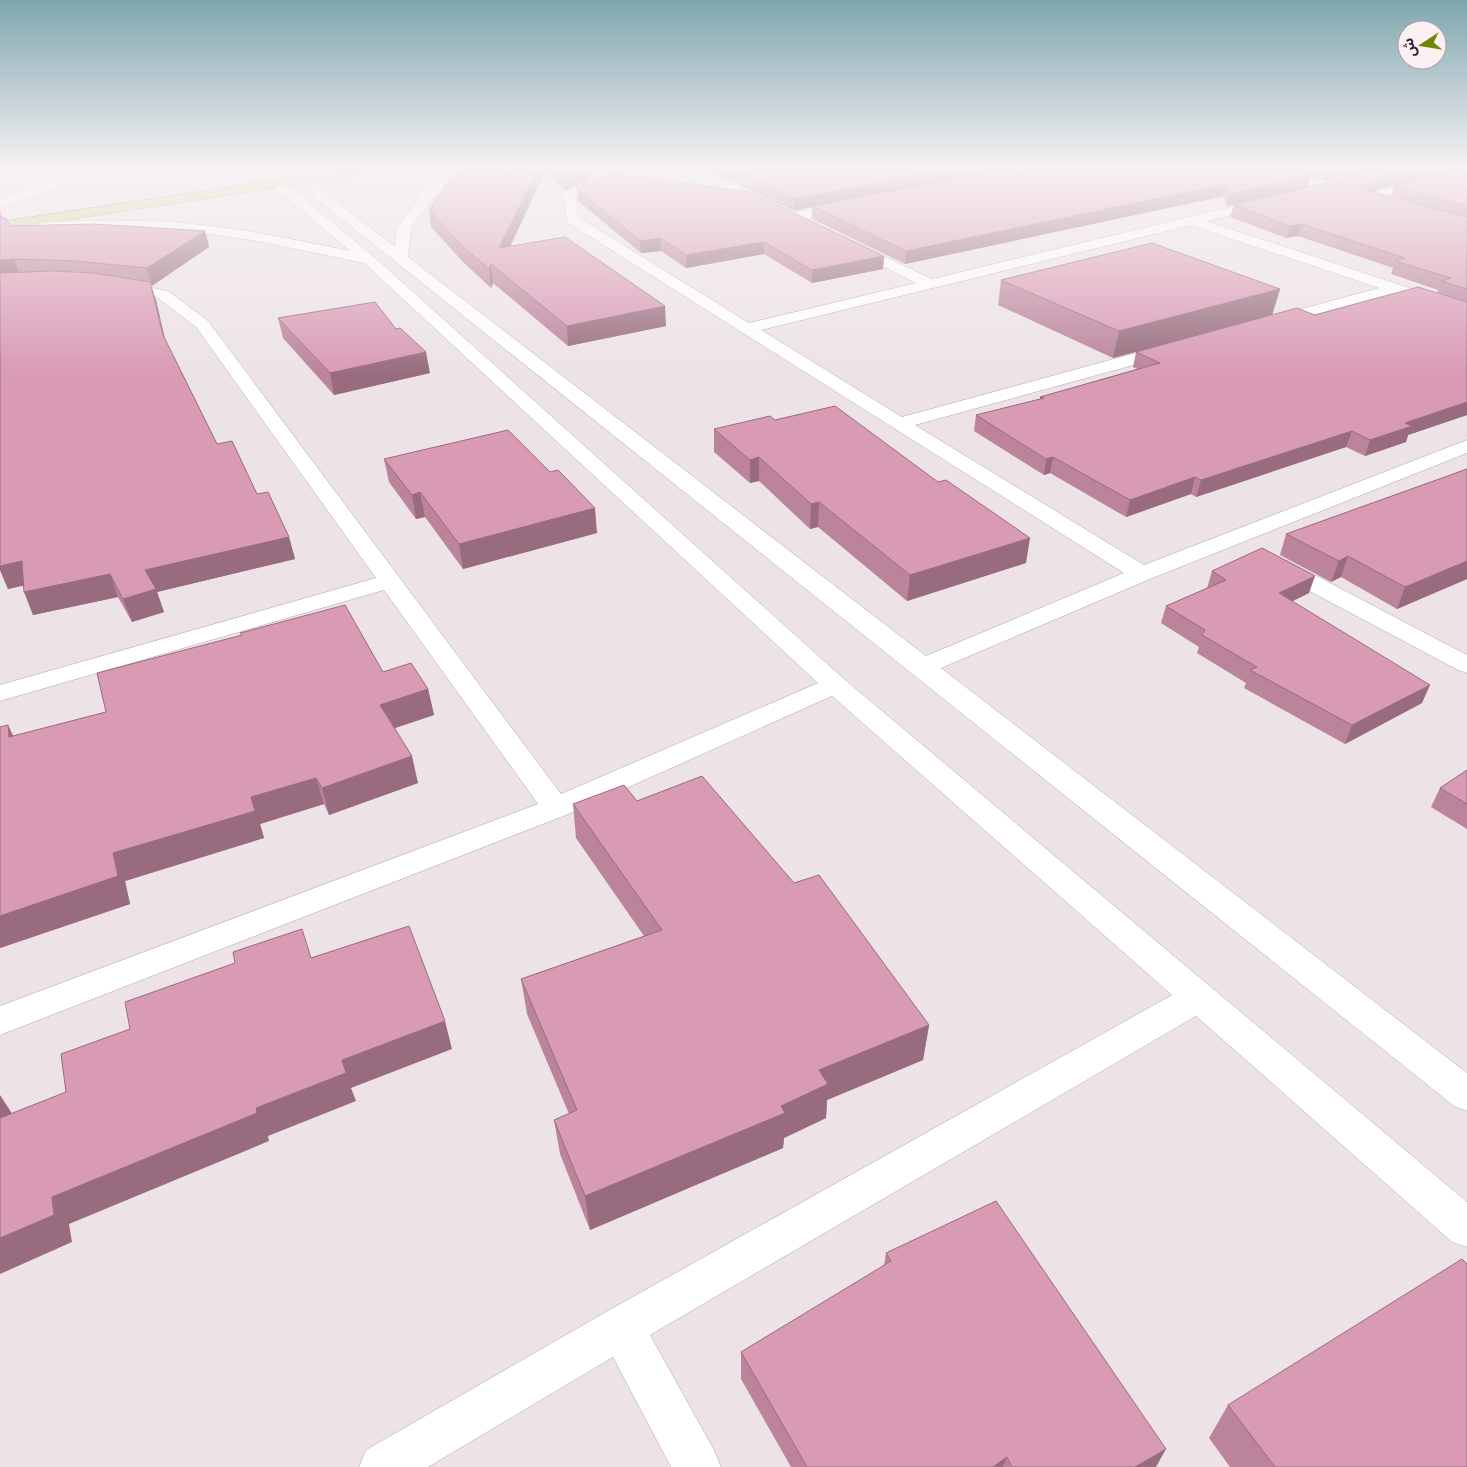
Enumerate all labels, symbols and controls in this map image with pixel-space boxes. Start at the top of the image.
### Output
north arrow [1397,20,1447,70]
text: ش [1399,37,1419,59]

